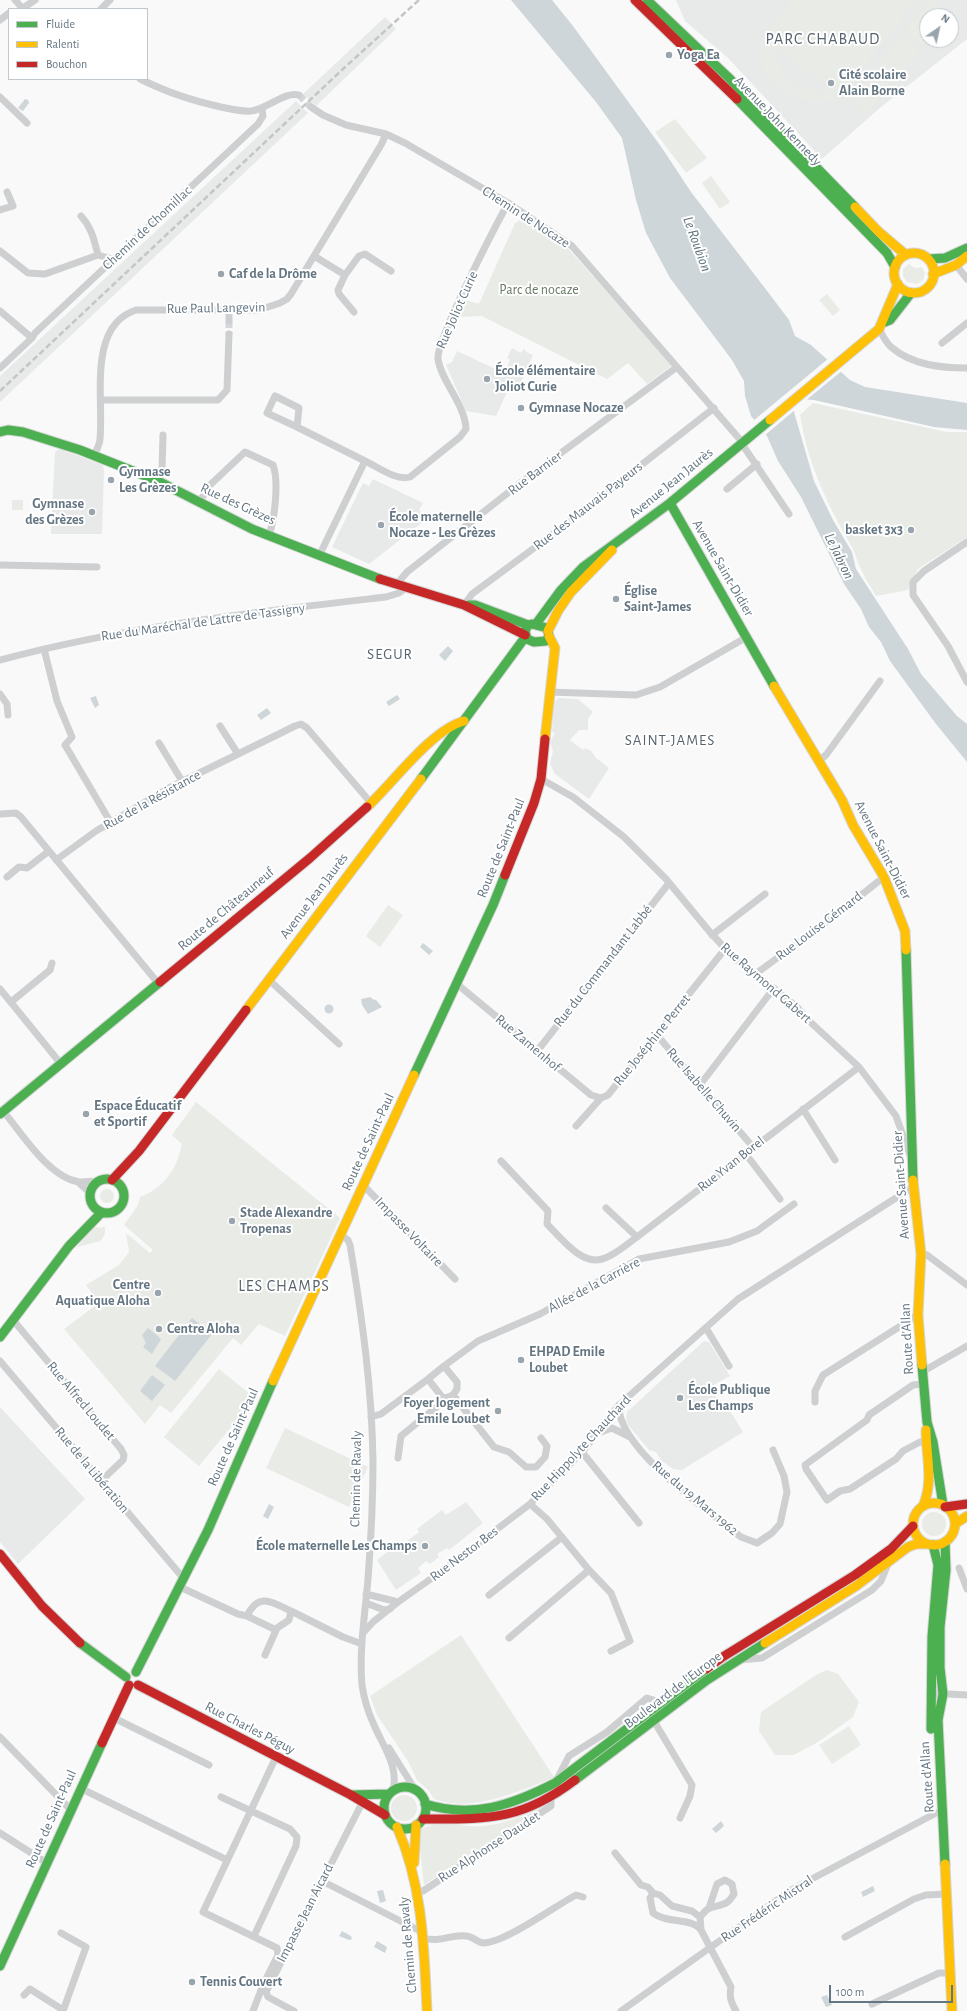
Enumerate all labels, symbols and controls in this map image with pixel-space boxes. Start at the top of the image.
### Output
legend [8,8,148,80]
north arrow [919,8,959,48]
text: N [939,12,952,25]
text: Fluide [46,18,75,30]
district label: PARC CHABAUD [766,29,880,49]
text: Ralenti [46,38,79,50]
place label: Yoga Ea [677,47,720,63]
marker: Yoga Ea [664,50,674,60]
text: Bouchon [46,58,87,70]
place label: Cité scolaire Alain Borne [839,67,906,100]
street label: Avenue John Kennedy [731,73,825,169]
marker: Cité scolaire Alain Borne [826,78,836,88]
street label: Chemin de Chomillac [99,182,195,274]
street label: Chemin de Nocaze [479,182,573,252]
water label: Le Roubion [679,214,715,274]
place label: Caf de la Drôme [229,266,317,282]
marker: Caf de la Drôme [216,269,226,279]
street label: Rue Joliot Curie [432,269,482,351]
park label: Parc de nocaze [499,282,579,298]
street label: Rue Paul Langevin [166,299,266,317]
place label: École élémentaire Joliot Curie [495,363,595,396]
marker: École élémentaire Joliot Curie [482,374,492,384]
place label: Gymnase Nocaze [529,400,624,416]
marker: Gymnase Nocaze [516,403,526,413]
street label: Avenue Jean Jaurès [626,444,716,522]
street label: Rue Barnier [505,447,565,499]
street label: Rue des Mauvais Payeurs [530,458,646,554]
place label: Gymnase Les Grèzes [119,464,176,496]
marker: Gymnase Les Grèzes [106,475,116,485]
street label: Rue des Grèzes [198,479,278,529]
place label: Gymnase des Grèzes [25,496,84,528]
marker: Gymnase des Grèzes [87,507,97,517]
place label: École maternelle Nocaze - Les Grèzes [389,509,496,542]
street label: Avenue Saint-Didier [689,517,757,619]
marker: École maternelle Nocaze - Les Grèzes [376,520,386,530]
place label: basket 3x3 [845,522,903,538]
marker: basket 3x3 [906,525,916,535]
water label: Le Jabron [820,530,858,582]
place label: Église Saint-James [624,583,691,616]
marker: Église Saint-James [611,594,621,604]
street label: Rue du Maréchal de Lattre de Tassigny [100,599,306,645]
district label: SEGUR [367,645,413,663]
district label: SAINT-JAMES [625,731,715,749]
street label: Rue de la Résistance [100,766,204,834]
street label: Route de Saint-Paul [473,796,529,900]
street label: Avenue Saint-Didier [851,798,915,902]
street label: Avenue Jean Jaurès [276,850,352,942]
street label: Route de Châteauneuf [174,864,278,954]
street label: Rue Louise Gémard [772,888,866,964]
street label: Rue du Commandant Labbé [550,902,656,1030]
street label: Rue Raymond Gabert [717,939,815,1027]
street label: Rue Joséphine Perret [610,991,694,1089]
street label: Rue Zamenhof [492,1011,564,1075]
street label: Rue Isabelle Chuvin [663,1045,745,1135]
street label: Route de Saint-Paul [338,1090,398,1194]
place label: Espace Éducatif et Sportif [94,1098,181,1130]
marker: Espace Éducatif et Sportif [81,1109,91,1119]
street label: Avenue Saint-Didier [889,1130,913,1240]
street label: Rue Yvan Borel [694,1133,768,1195]
street label: Impasse Voltaire [372,1194,446,1270]
place label: Stade Alexandre Tropenas [240,1205,332,1238]
marker: Stade Alexandre Tropenas [227,1216,237,1226]
street label: Allée de la Carrière [545,1254,643,1316]
district label: LES CHAMPS [238,1276,330,1296]
place label: Centre Aquatique Aloha [56,1277,150,1310]
marker: Centre Aquatique Aloha [153,1288,163,1298]
street label: Route d'Allan [897,1303,917,1375]
place label: Centre Aloha [167,1321,240,1337]
marker: Centre Aloha [154,1324,164,1334]
place label: EHPAD Emile Loubet [529,1344,605,1376]
marker: EHPAD Emile Loubet [516,1355,526,1365]
street label: Rue Alfred Loudet [43,1358,119,1444]
place label: École Publique Les Champs [688,1382,770,1414]
street label: Route de Saint-Paul [204,1385,262,1489]
street label: Rue Hippolyte Chauchard [528,1392,634,1504]
marker: École Publique Les Champs [675,1393,685,1403]
place label: Foyer logement Emile Loubet [403,1395,490,1428]
marker: Foyer logement Emile Loubet [493,1406,503,1416]
street label: Rue de la Libération [51,1424,133,1516]
street label: Chemin de Ravaly [347,1431,365,1527]
street label: Rue du 19 Mars 1962 [648,1457,742,1539]
street label: Rue Nestor Bes [427,1523,501,1585]
place label: École maternelle Les Champs [256,1538,417,1554]
marker: École maternelle Les Champs [420,1541,430,1551]
street label: Boulevard de l'Europe [621,1648,725,1732]
street label: Rue Charles Péguy [202,1698,298,1758]
street label: Route d'Allan [916,1741,938,1813]
street label: Route de Saint-Paul [22,1767,80,1871]
street label: Rue Alphonse Daudet [435,1808,543,1886]
street label: Impasse Jean Aicard [273,1861,337,1965]
street label: Rue Frédéric Mistral [718,1872,816,1946]
street label: Chemin de Ravaly [395,1896,421,1994]
place label: Tennis Couvert [200,1974,282,1990]
marker: Tennis Couvert [187,1977,197,1987]
scale bar [831,1977,955,2003]
text: 100 m [836,1986,864,1998]

